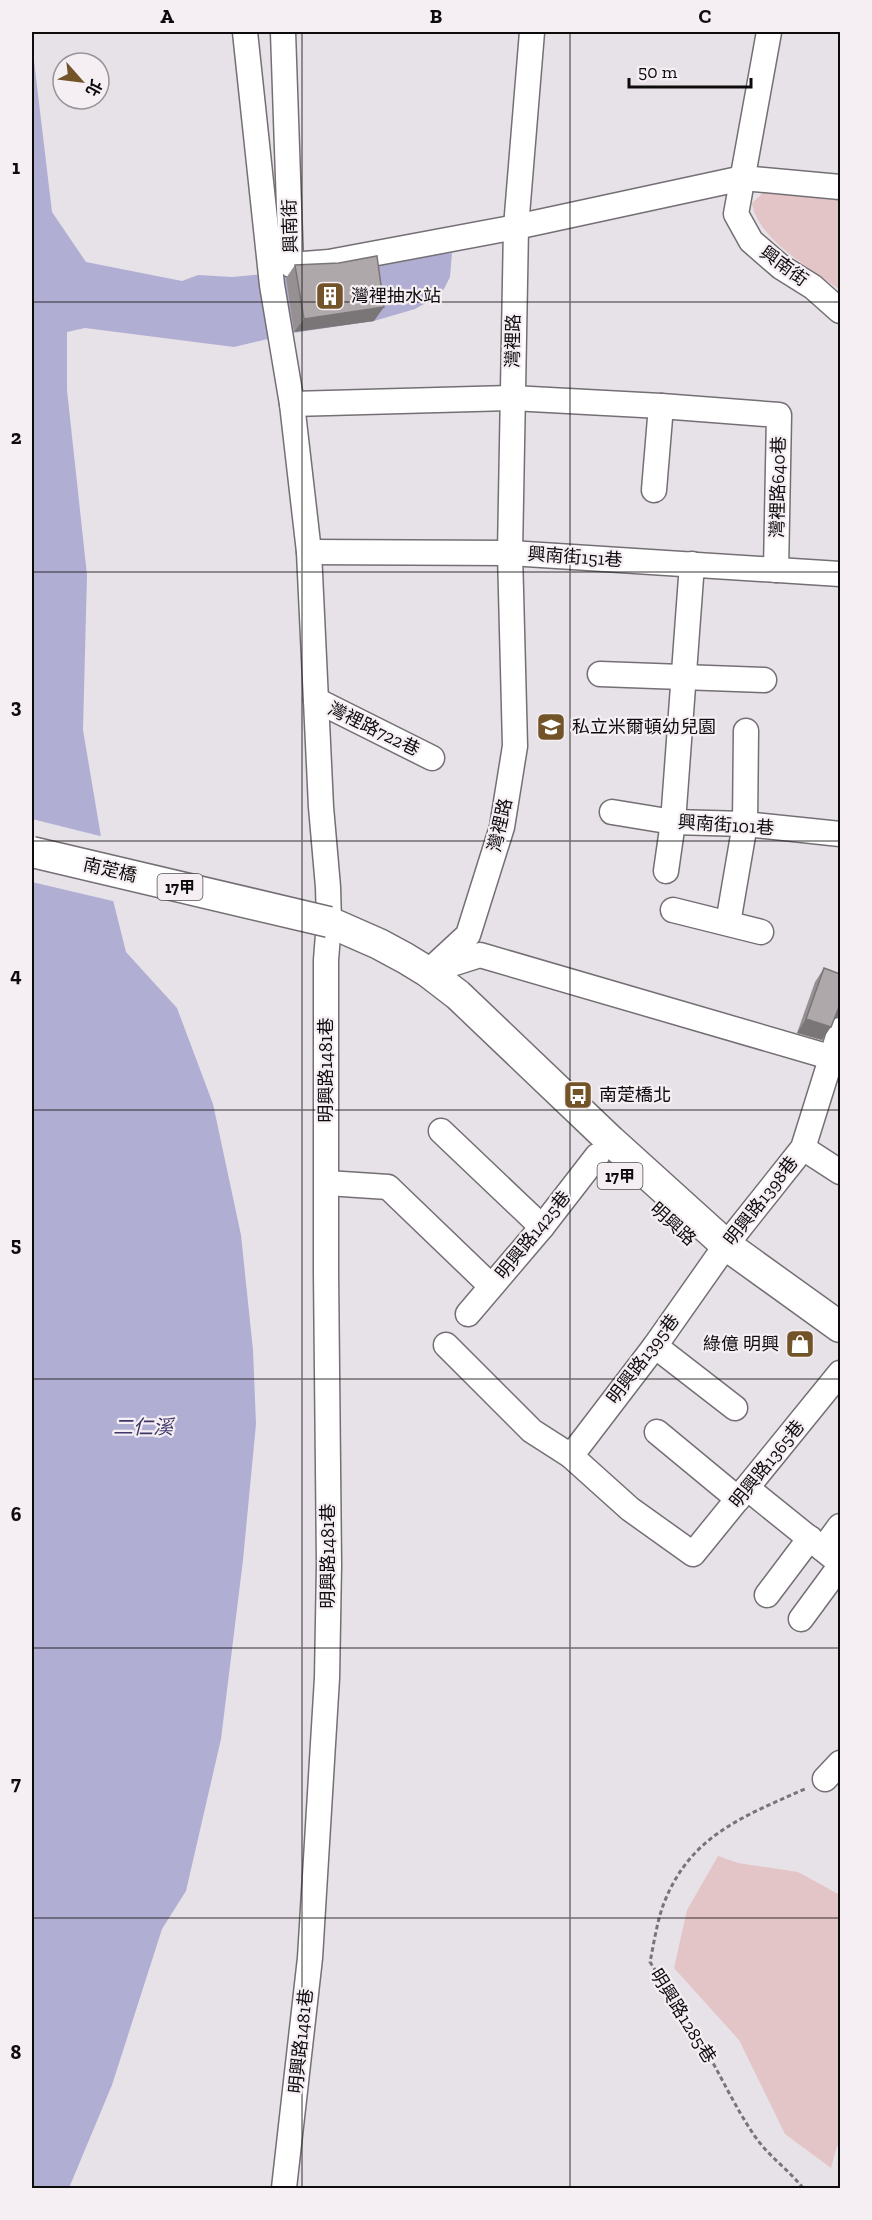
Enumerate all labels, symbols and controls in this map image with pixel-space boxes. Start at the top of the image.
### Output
text: A [160,4,174,28]
text: B [430,4,442,28]
text: C [699,4,712,28]
north arrow [51,51,111,111]
scale bar [629,51,750,89]
text: 50 m [638,61,678,83]
text: 北 [82,76,106,99]
text: 1 [12,155,20,179]
street label: 興南街 [278,199,302,253]
street label: 興南街 [756,241,812,291]
building icon: 灣裡抽水站 [314,280,346,312]
place label: 灣裡抽水站 [351,285,441,307]
street label: 灣裡路 [502,314,524,368]
text: 2 [11,425,22,449]
street label: 灣裡路640巷 [766,436,790,538]
street label: 興南街151巷 [527,543,623,571]
text: 3 [11,694,22,718]
street label: 灣裡路722巷 [325,697,423,761]
school or university icon: 私立米爾頓幼兒園 [535,711,567,743]
place label: 私立米爾頓幼兒園 [572,716,716,738]
street label: 灣裡路 [483,796,517,854]
street label: 興南街101巷 [677,811,775,839]
street label: 南萣橋 [81,853,139,887]
road number: 17甲 [158,874,202,900]
text: 4 [10,963,22,987]
street label: 明興路1481巷 [315,1017,337,1123]
bus stop icon: 南萣橋北 [562,1079,594,1111]
place label: 南萣橋北 [599,1084,671,1106]
street label: 明興路1398巷 [719,1152,803,1250]
road number: 17甲 [598,1163,642,1189]
street label: 明興路1425巷 [491,1186,575,1284]
street label: 明興路 [646,1198,700,1250]
text: 5 [11,1232,21,1256]
street label: 明興路1395巷 [602,1310,684,1408]
shop icon: 綠億 明興 [784,1328,816,1360]
place label: 綠億 明興 [703,1333,779,1355]
water label: 二仁溪 [113,1415,176,1439]
street label: 明興路1365巷 [725,1416,809,1512]
text: 6 [11,1502,22,1526]
street label: 明興路1481巷 [317,1503,339,1609]
text: 7 [11,1771,21,1795]
street label: 明興路1285巷 [645,1965,721,2067]
street label: 明興路1481巷 [285,1988,317,2094]
text: 8 [11,2040,22,2064]

